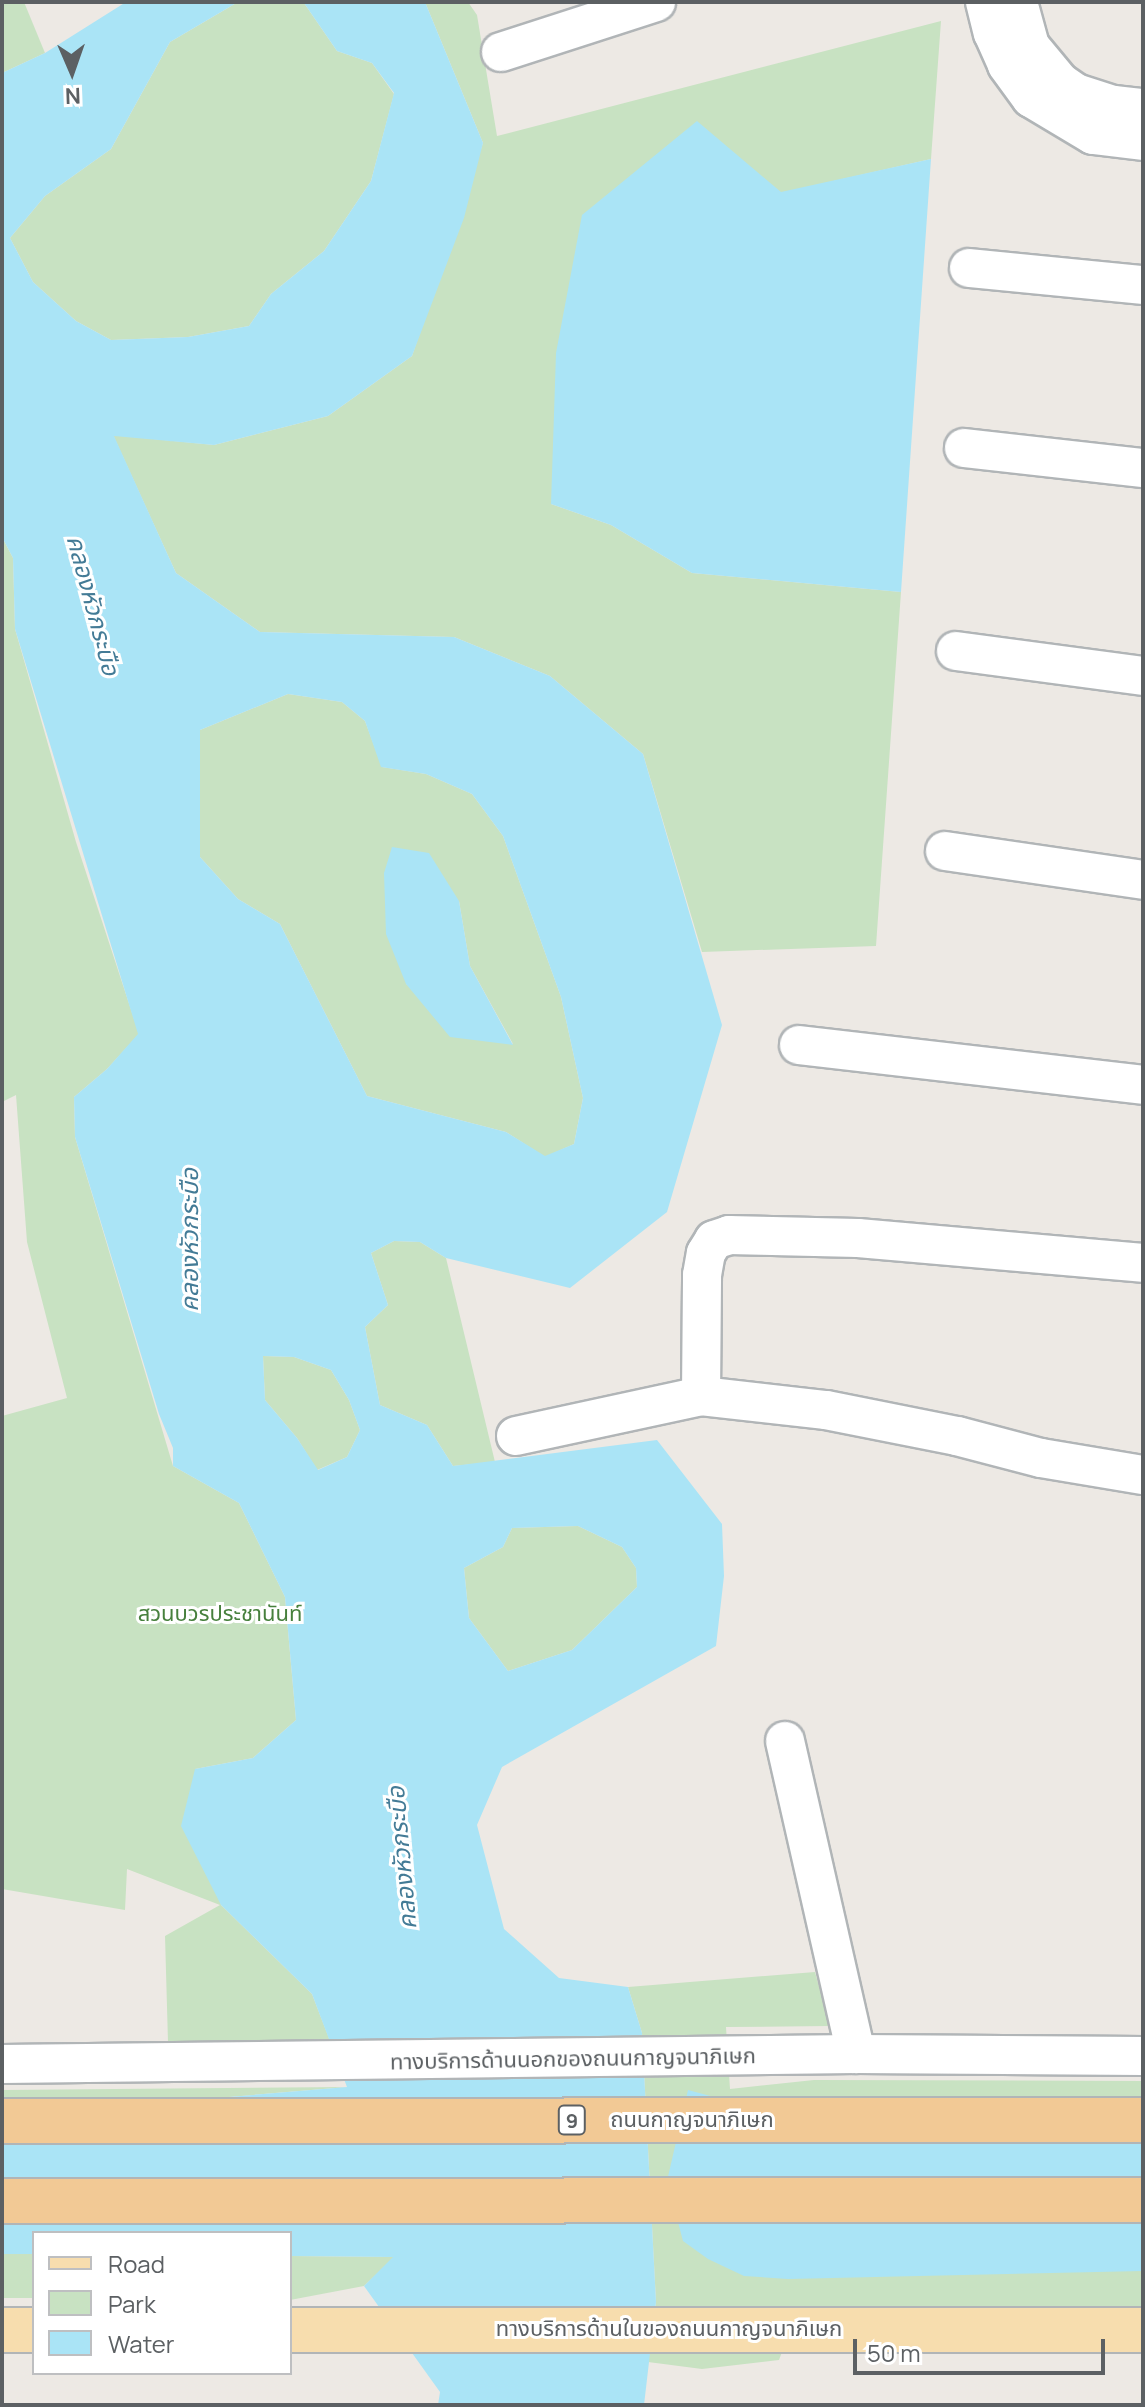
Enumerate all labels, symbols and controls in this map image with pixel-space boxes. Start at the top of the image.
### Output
north arrow [32,32,112,112]
text: N [64,81,81,111]
water label: คลองหัวกระบือ [62,532,126,678]
water label: คลองหัวกระบือ [175,1168,203,1312]
park label: สวนบวรประชานันท์ [138,1601,302,1627]
water label: คลองหัวกระบือ [380,1785,422,1931]
street label: ทางบริการด้านนอกของถนนกาญจนาภิเษก [390,2043,756,2075]
road number: 9 [556,2104,588,2136]
street label: ถนนกาญจนาภิเษก [610,2107,774,2133]
legend [32,2231,292,2375]
text: Road [108,2247,165,2280]
text: Park [108,2287,156,2320]
street label: ทางบริการด้านในของถนนกาญจนาภิเษก [496,2316,842,2342]
scale bar [857,2323,1109,2373]
text: Water [108,2327,175,2360]
text: 50 m [867,2336,921,2369]

